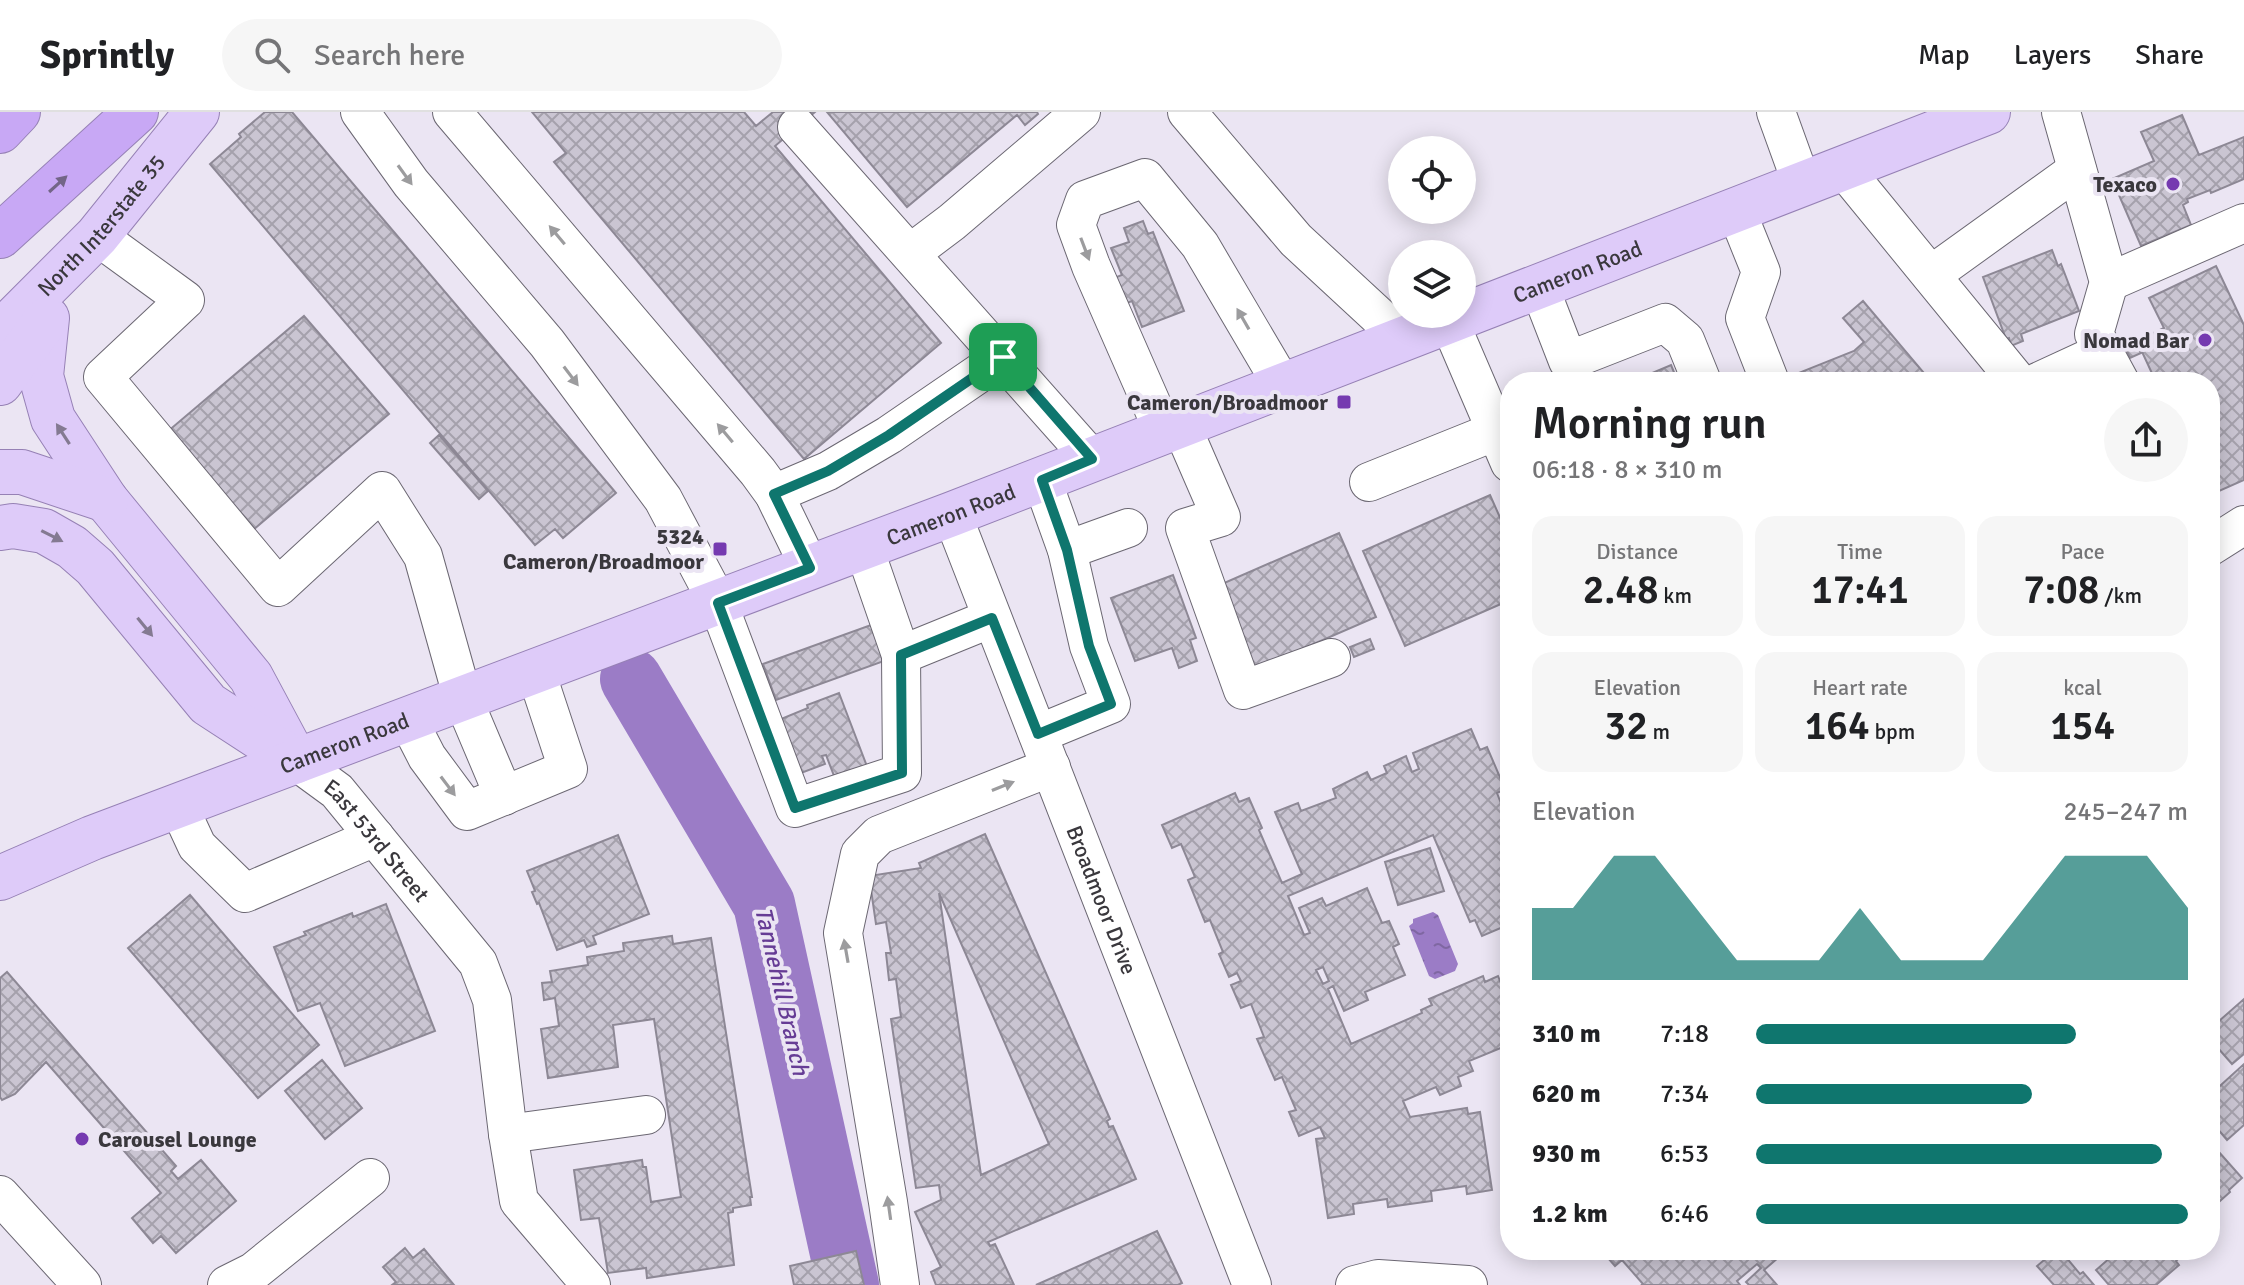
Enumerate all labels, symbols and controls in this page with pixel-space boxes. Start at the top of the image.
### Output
search box [222,19,782,91]
text: Sprintly [40,32,174,79]
icon: search [250,33,294,77]
text: Search here [314,37,465,74]
text: Map [1918,38,1970,72]
text: Layers [2014,38,2091,72]
text: Share [2135,38,2204,72]
map controls [1388,136,1476,328]
button: locate [1388,136,1476,224]
street label: North Interstate 35 [31,149,171,302]
one-way arrow [397,165,413,185]
place label: Texaco [2093,171,2157,198]
marker: Texaco [2164,175,2182,193]
one-way arrow [48,176,68,193]
one-way arrow [549,225,566,245]
street label: Cameron Road [1509,234,1646,309]
one-way arrow [1079,237,1092,261]
button: layers [1388,240,1476,328]
one-way arrow [1236,308,1250,330]
pin [969,323,1037,391]
place label: Nomad Bar [2083,327,2189,354]
marker: Nomad Bar [2196,331,2214,349]
icon: arrive [981,335,1025,379]
one-way arrow [562,366,578,386]
place label: Cameron/Broadmoor [1127,389,1328,416]
marker: Cameron/Broadmoor [1335,393,1353,411]
text: Morning run [1532,397,1767,451]
button: share [2104,398,2188,482]
one-way arrow [717,423,734,443]
one-way arrow [56,424,71,445]
text: 06:18 · 8 × 310 m [1532,454,1723,486]
street label: Cameron Road [882,477,1019,551]
place label: 5324 Cameron/Broadmoor [503,523,704,575]
one-way arrow [40,529,63,543]
text: Distance [1596,538,1678,565]
text: Time [1837,538,1883,565]
text: Pace [2061,538,2105,565]
marker: 5324 Cameron/Broadmoor [711,540,729,558]
text: 2.48 [1583,565,1659,615]
text: 17:41 [1811,565,1909,615]
text: 7:08 [2023,565,2099,615]
text: km [1659,582,1692,609]
text: /km [2099,582,2142,609]
one-way arrow [136,617,153,637]
text: Elevation [1594,674,1681,701]
text: Heart rate [1812,674,1908,701]
text: kcal [2063,674,2102,701]
text: 32 [1605,701,1648,751]
text: 164 [1805,701,1870,751]
text: 154 [2050,701,2115,751]
street label: Cameron Road [276,706,413,780]
text: m [1648,718,1670,745]
text: bpm [1870,718,1915,745]
street label: East 53rd Street [319,773,436,907]
one-way arrow [440,776,456,796]
one-way arrow [991,779,1015,792]
text: Elevation [1532,796,1636,828]
text: 245–247 m [2064,796,2188,828]
street label: Broadmoor Drive [1061,822,1143,978]
water label: Tannehill Branch [748,904,816,1079]
one-way arrow [840,938,852,963]
text: 310 m [1532,1018,1601,1050]
text: 7:18 [1660,1018,1709,1050]
text: 620 m [1532,1078,1601,1110]
text: 7:34 [1660,1078,1709,1110]
place label: Carousel Lounge [98,1126,257,1153]
marker: Carousel Lounge [73,1130,91,1148]
text: 930 m [1532,1138,1601,1170]
text: 6:53 [1660,1138,1709,1170]
one-way arrow [882,1195,895,1220]
text: 1.2 km [1532,1198,1608,1230]
text: 6:46 [1660,1198,1709,1230]

